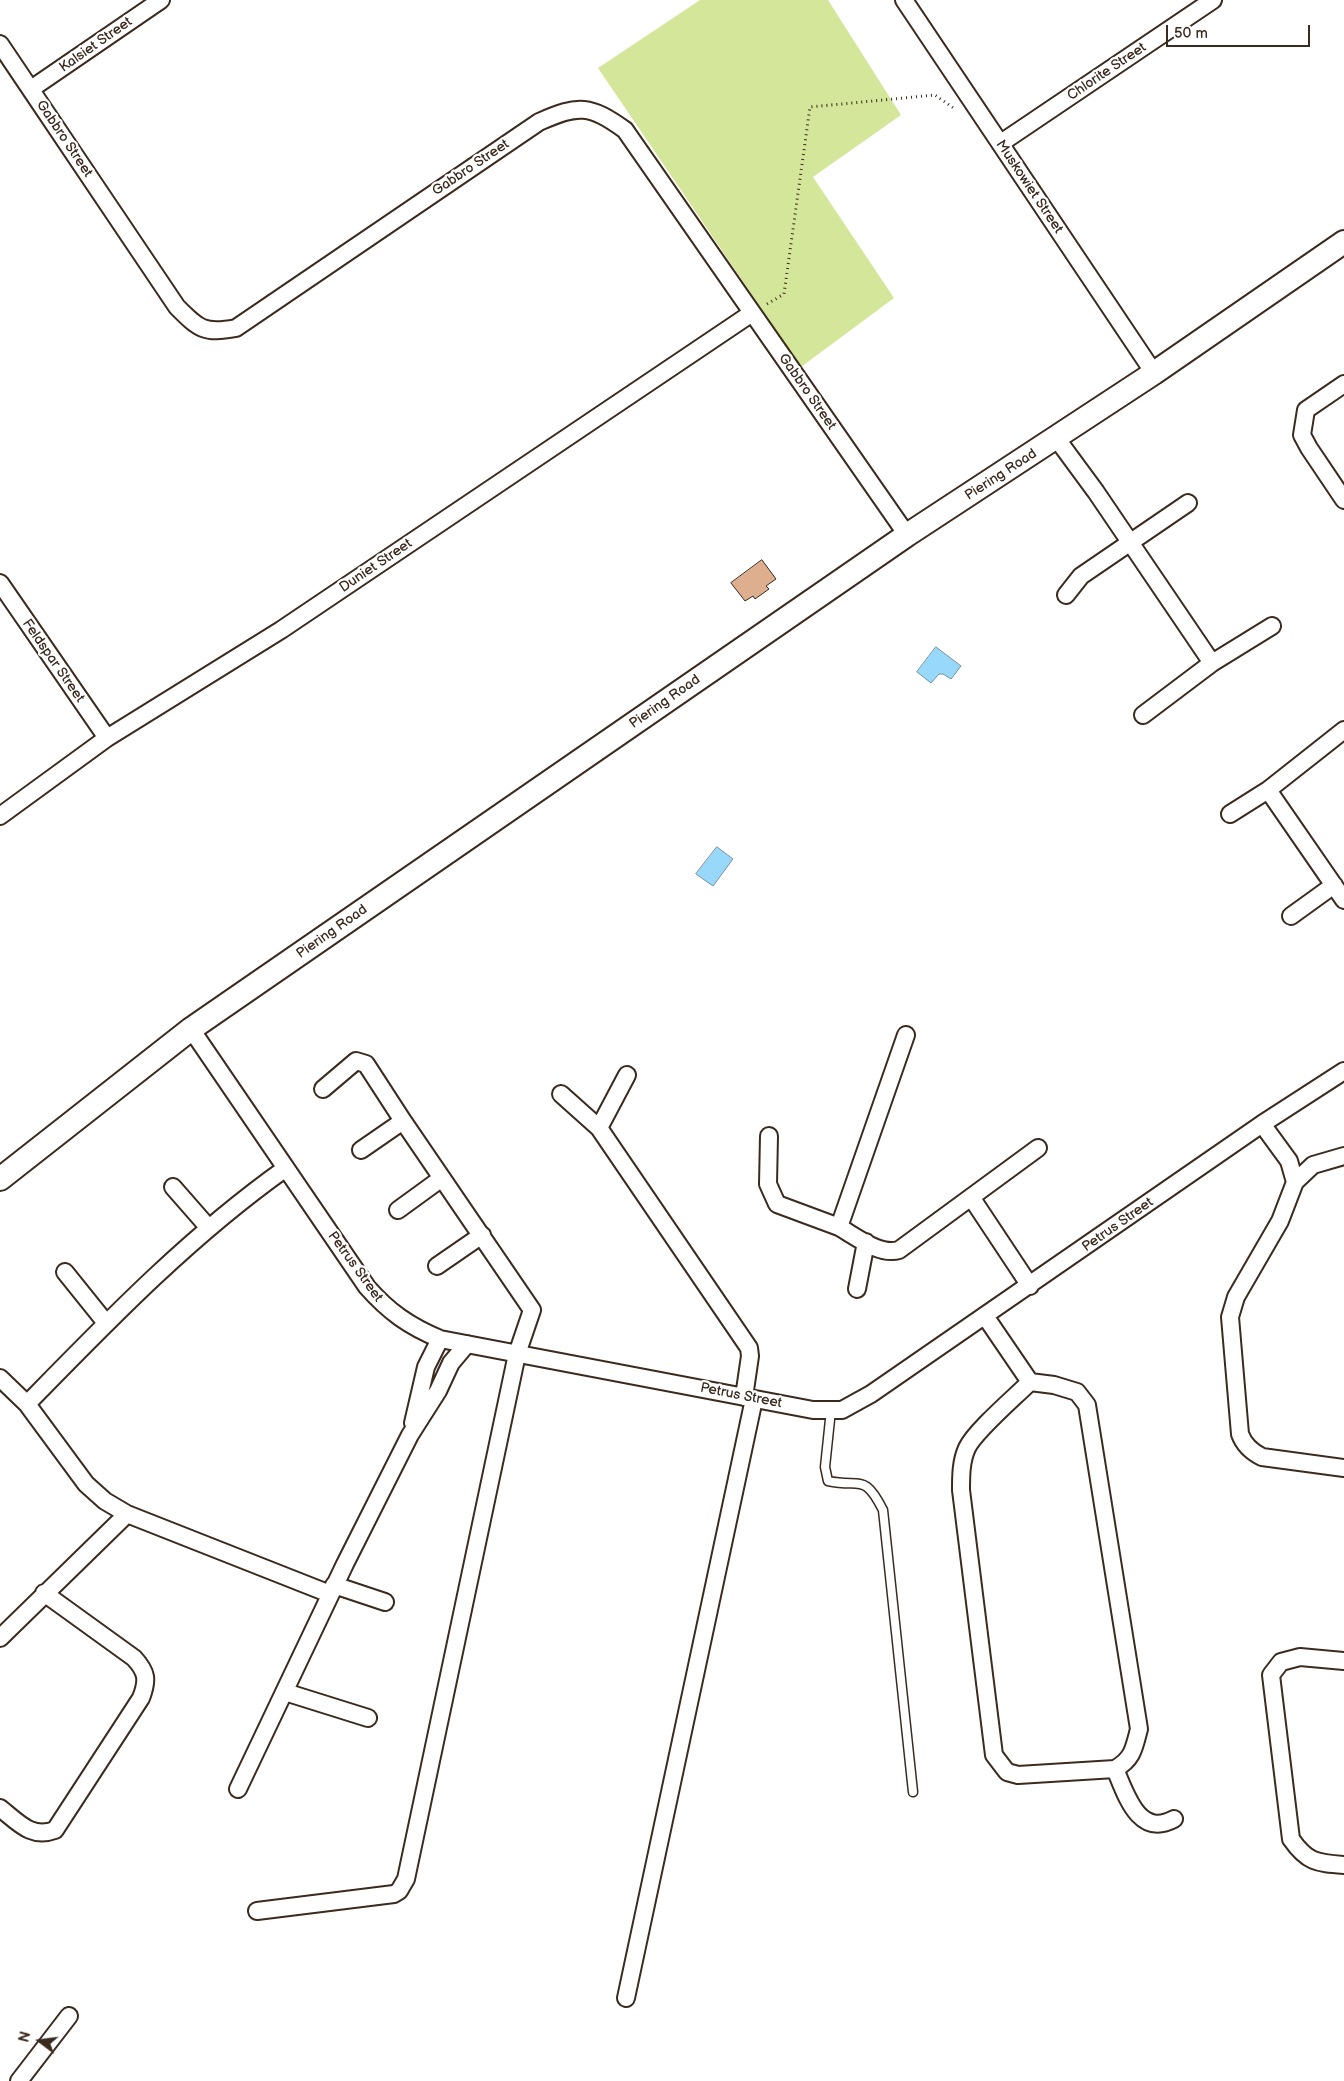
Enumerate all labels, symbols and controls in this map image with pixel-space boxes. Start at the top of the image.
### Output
street label: Kalsiet Street [56,14,136,76]
scale bar [1169,15,1313,47]
text: 50 m [1174,24,1208,43]
street label: Chlorite Street [1064,39,1150,105]
street label: Gabbro Street [32,97,96,181]
street label: Gabbro Street [429,136,513,200]
street label: Muskowiet Street [992,137,1066,237]
street label: Gabbro Street [775,351,839,433]
street label: Piering Road [962,446,1040,504]
street label: Duniet Street [336,536,416,596]
street label: Feldspar Street [18,616,88,706]
street label: Piering Road [626,672,704,732]
street label: Piering Road [293,902,371,962]
street label: Petrus Street [1079,1194,1157,1256]
street label: Petrus Street [324,1229,386,1305]
street label: Petrus Street [699,1380,783,1412]
north arrow [15,2016,65,2066]
text: N [15,2030,35,2044]

